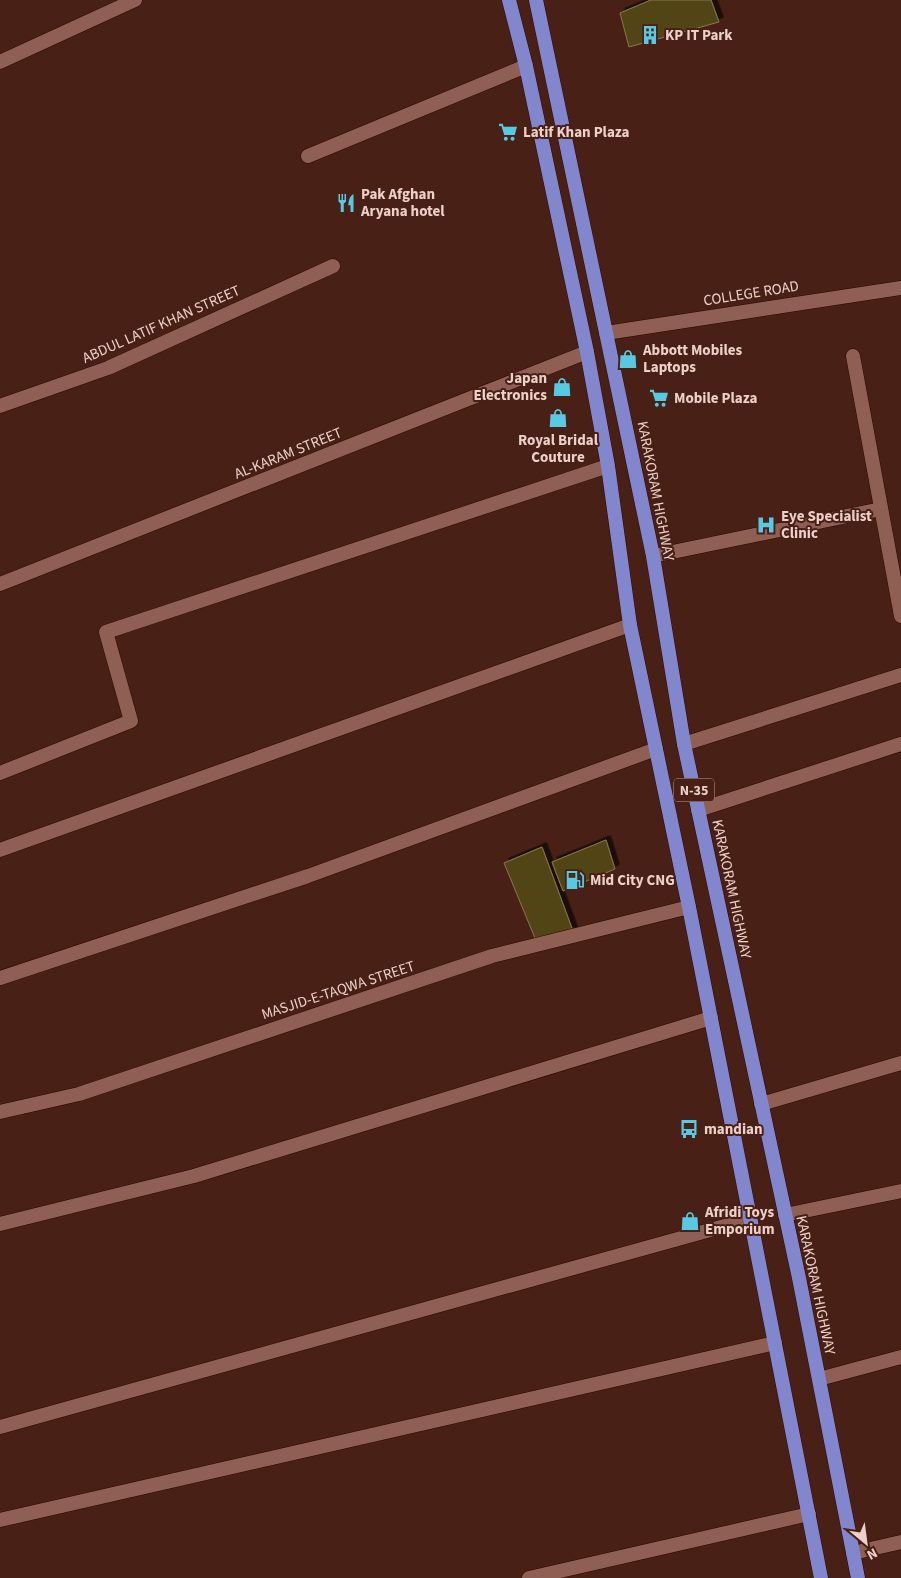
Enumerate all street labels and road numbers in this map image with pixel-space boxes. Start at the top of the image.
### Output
street label: COLLEGE ROAD [702,276,800,311]
street label: ABDUL LATIF KHAN STREET [79,280,243,369]
street label: KARAKORAM HIGHWAY [632,419,680,564]
street label: AL-KARAM STREET [231,422,345,485]
road number: N-35 [674,778,714,802]
street label: KARAKORAM HIGHWAY [706,818,757,961]
street label: MASJID-E-TAQWA STREET [259,956,418,1025]
street label: KARAKORAM HIGHWAY [790,1214,841,1357]

